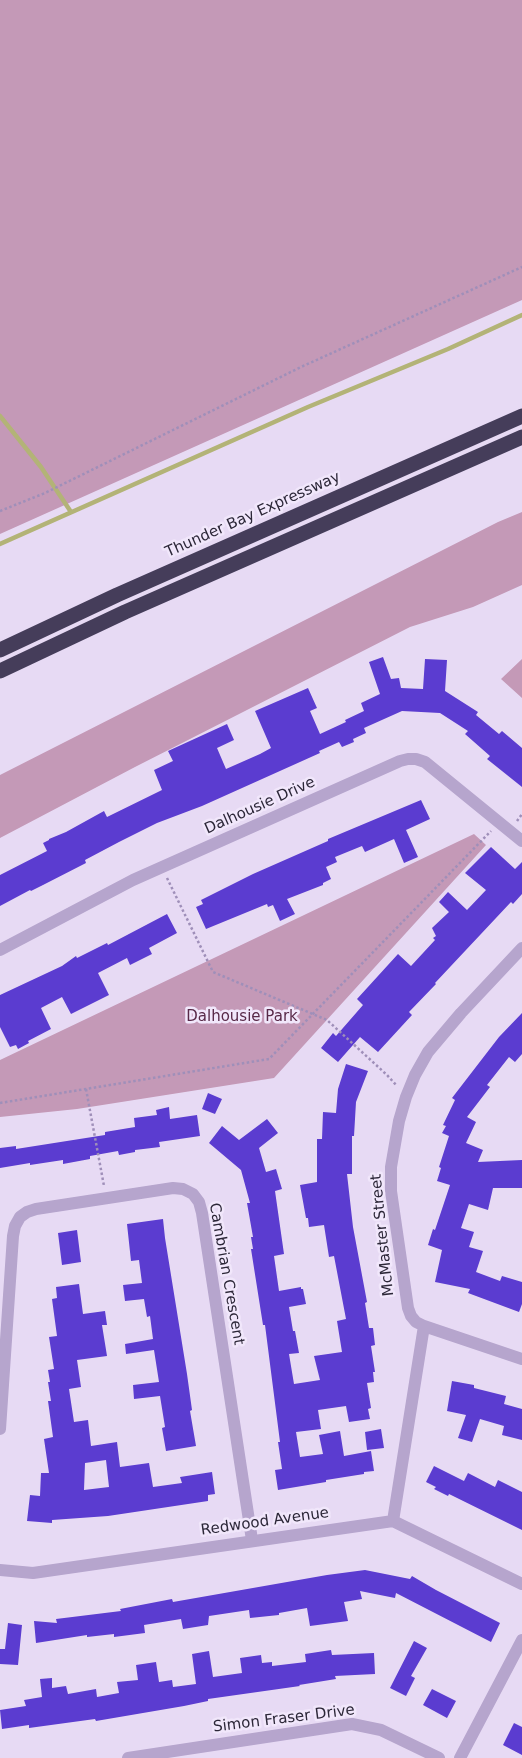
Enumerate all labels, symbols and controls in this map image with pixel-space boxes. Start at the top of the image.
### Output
street label: Thunder Bay Expressway [163,468,343,562]
street label: Dalhousie Drive [202,774,318,838]
park label: Dalhousie Park [186,1008,298,1026]
street label: McMaster Street [368,1173,398,1297]
street label: Cambrian Crescent [205,1202,247,1346]
street label: Redwood Avenue [200,1504,330,1540]
street label: Simon Fraser Drive [212,1701,356,1737]

